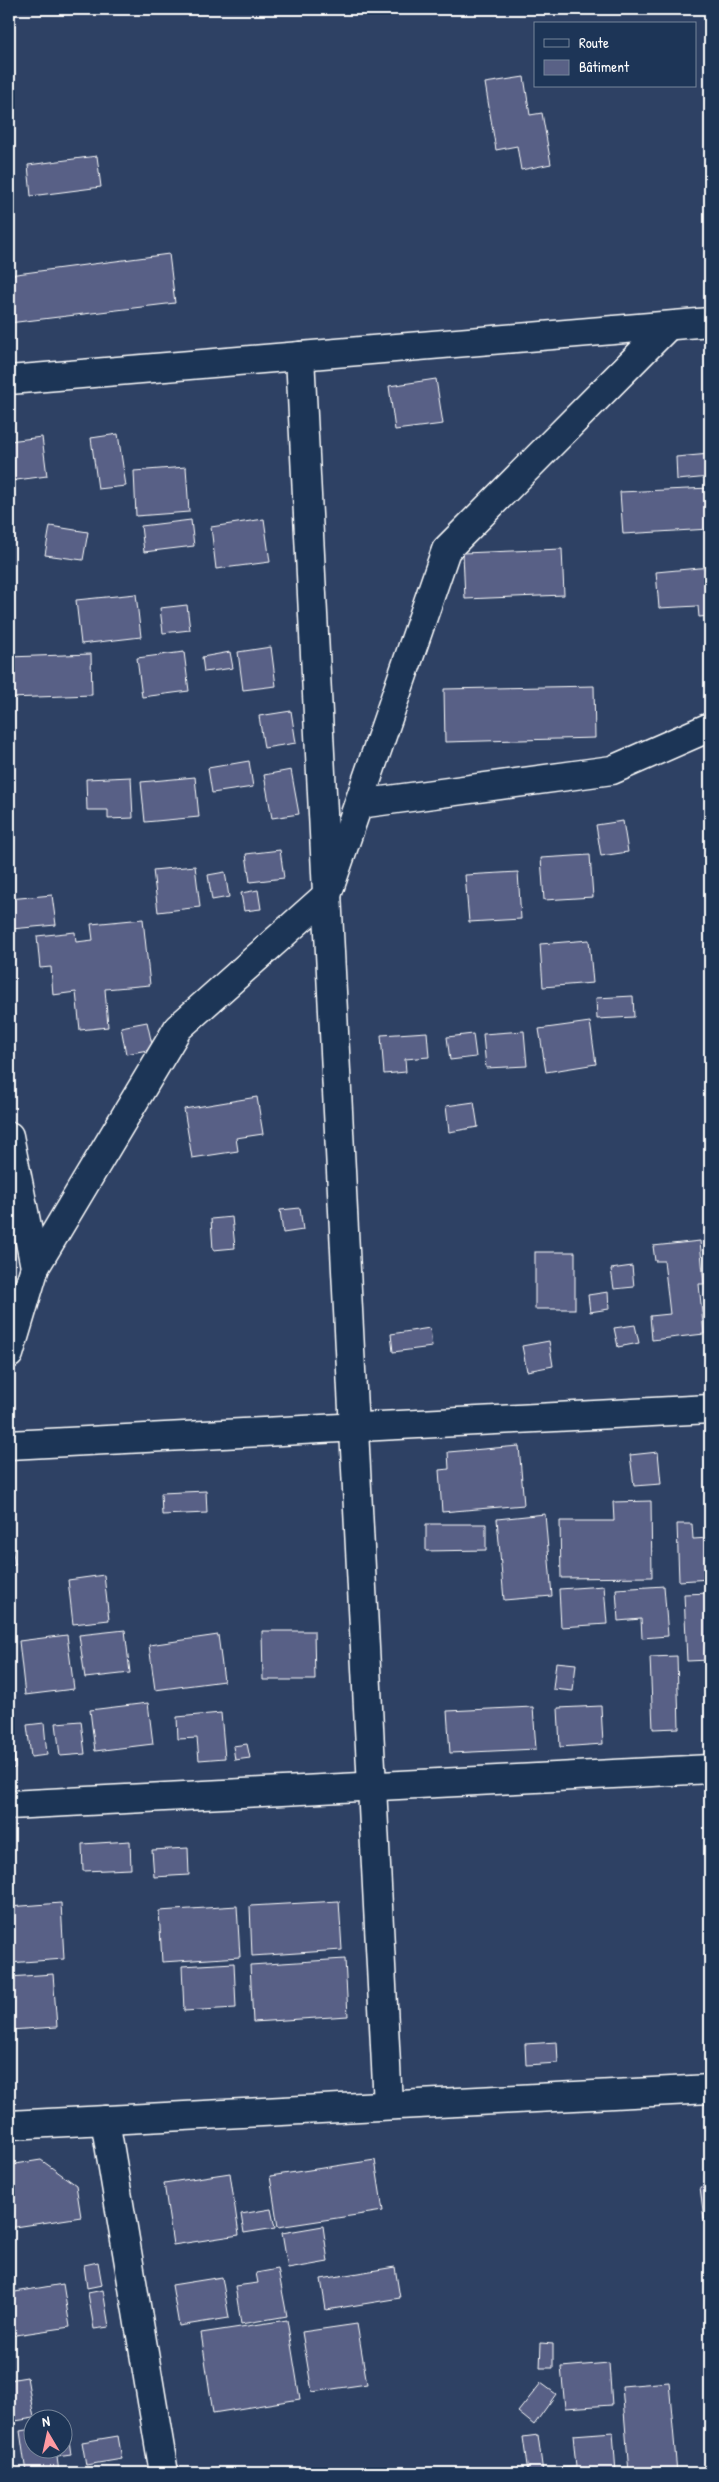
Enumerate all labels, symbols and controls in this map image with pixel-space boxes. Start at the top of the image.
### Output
legend [534,22,696,88]
text: Route [579,32,609,53]
text: Bâtiment [579,56,630,77]
north arrow [22,2410,72,2460]
text: N [41,2411,52,2431]

